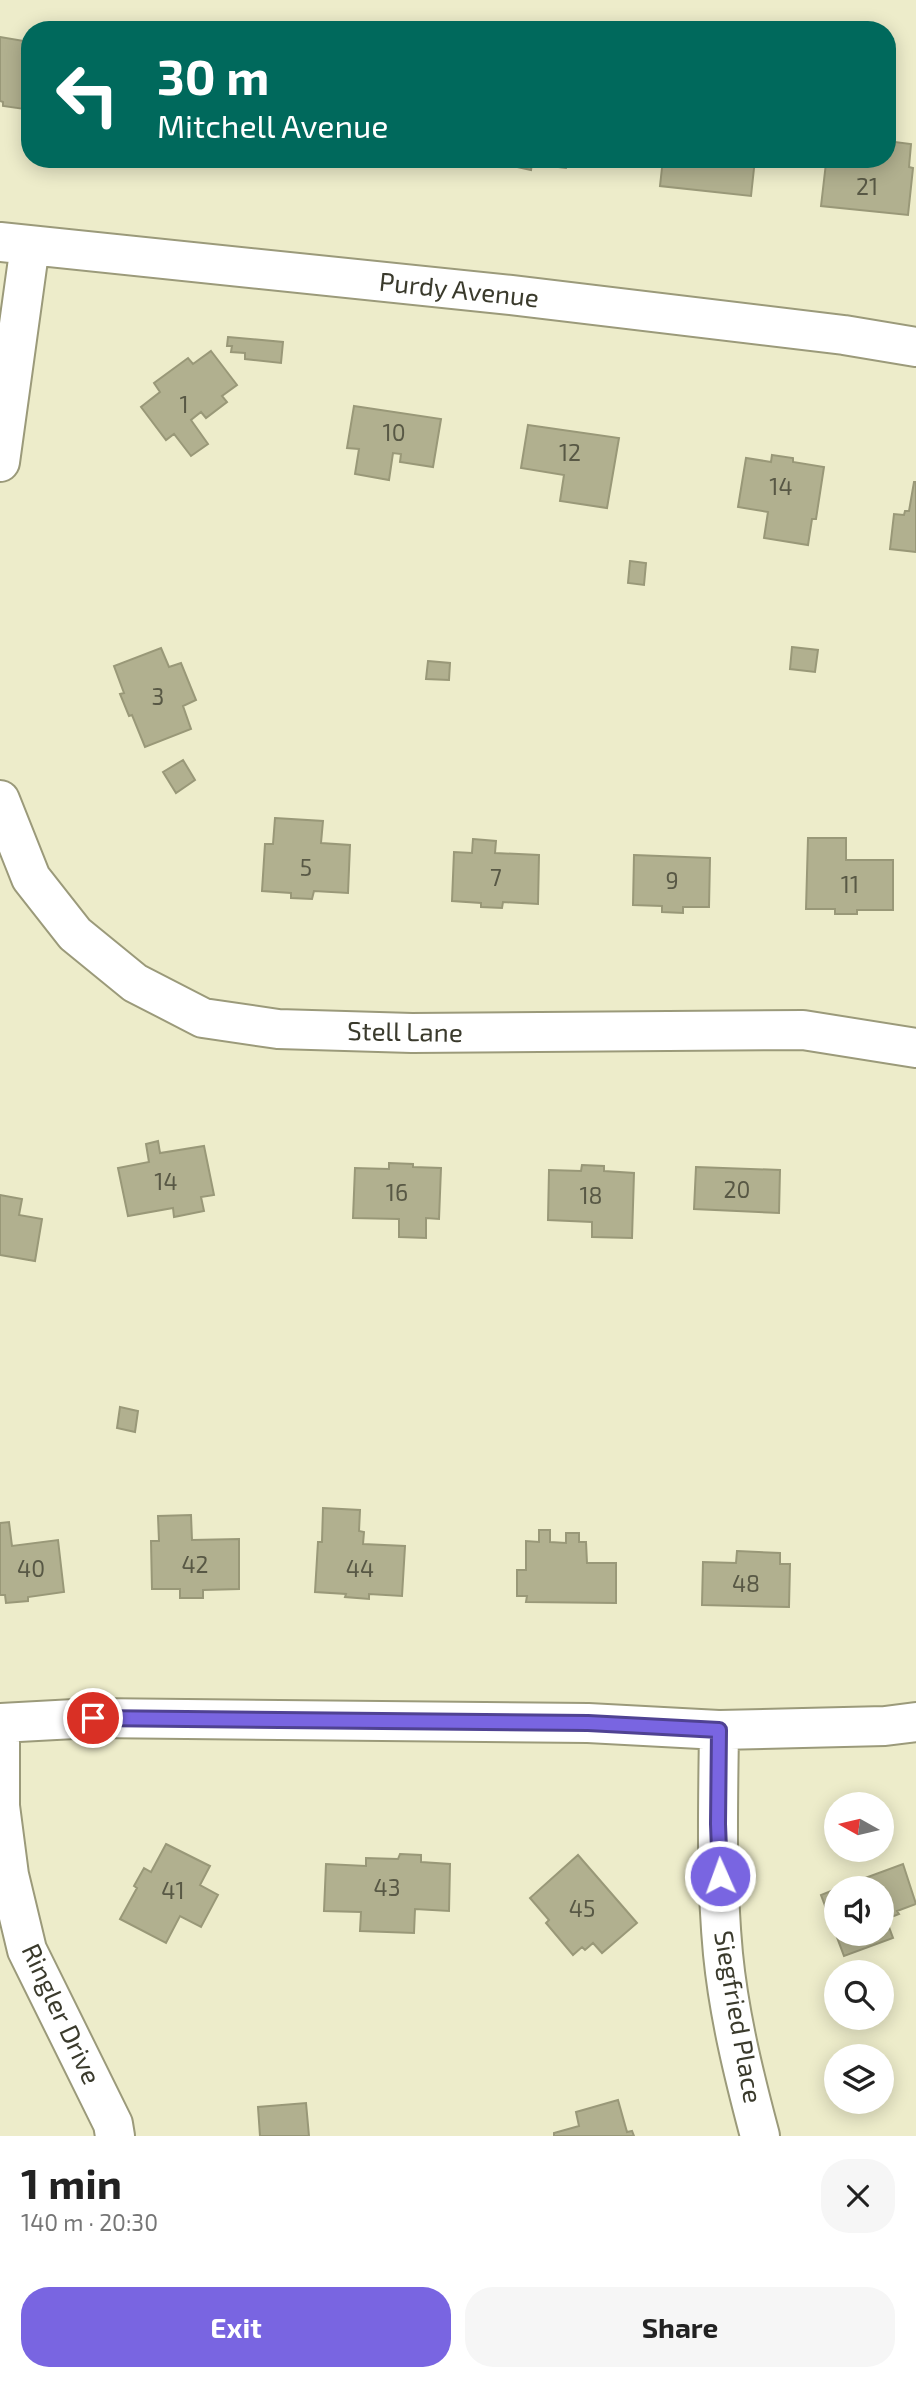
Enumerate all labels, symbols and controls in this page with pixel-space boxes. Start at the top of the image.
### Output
text: 30 m [157,46,269,105]
icon: left [42,49,133,140]
text: Mitchell Avenue [157,106,388,144]
house number: 21 [856,172,878,200]
street label: Purdy Avenue [378,265,541,312]
house number: 1 [179,390,189,418]
house number: 10 [382,418,406,446]
house number: 12 [559,438,581,466]
house number: 14 [769,472,793,500]
house number: 3 [152,682,164,710]
house number: 5 [300,853,312,881]
house number: 7 [490,863,502,891]
house number: 9 [665,866,679,894]
house number: 11 [841,870,859,898]
street label: Stell Lane [347,1014,463,1047]
house number: 14 [154,1167,178,1195]
house number: 20 [724,1175,750,1203]
house number: 16 [386,1178,408,1206]
house number: 18 [579,1181,603,1209]
house number: 42 [181,1550,209,1578]
house number: 40 [17,1554,45,1582]
house number: 44 [346,1554,374,1582]
house number: 48 [732,1569,760,1597]
pin [63,1688,123,1748]
icon: arrive [74,1699,112,1737]
north arrow [824,1792,894,1862]
map controls [824,1792,894,2114]
position arrow [683,1839,757,1913]
house number: 43 [374,1873,400,1901]
house number: 41 [161,1876,185,1904]
button: sound [824,1876,894,1946]
house number: 45 [569,1894,595,1922]
street label: Siegfried Place [709,1928,770,2105]
street label: Ringler Drive [16,1938,108,2088]
button: search [824,1960,894,2030]
button: layers [824,2044,894,2114]
text: 1 min [21,2157,122,2207]
button: close [821,2159,895,2233]
text: 140 m · 20:30 [21,2208,158,2236]
button: Exit [21,2287,451,2367]
button: Share [465,2287,895,2367]

